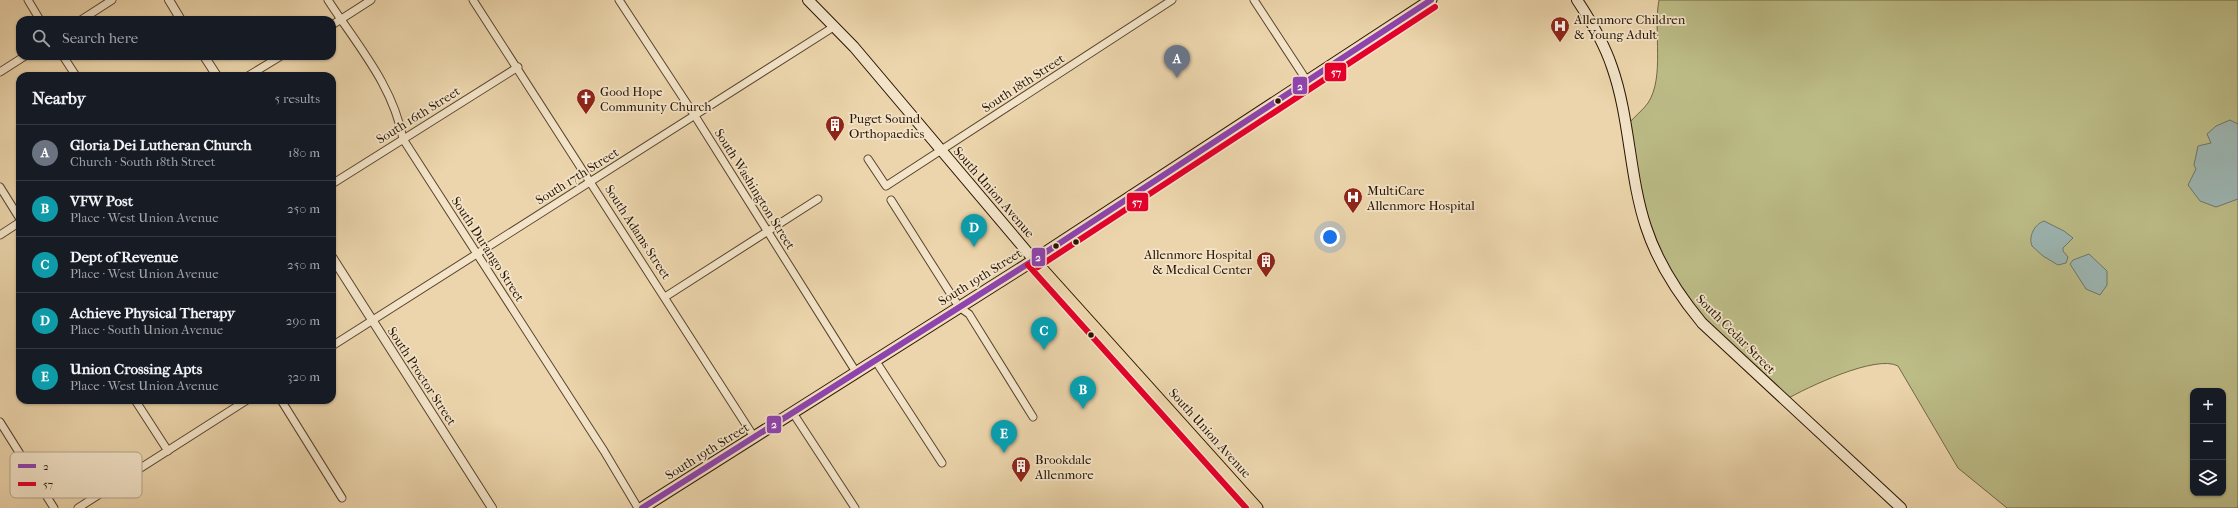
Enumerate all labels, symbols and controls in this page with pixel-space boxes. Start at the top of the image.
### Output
place label: Allenmore Children & Young Adult [1573,12,1686,42]
hospital icon: Allenmore Children & Young Adult [1549,15,1571,43]
search box [16,16,336,60]
icon: search [30,27,52,49]
text: Search here [62,29,138,47]
pin: A [1164,45,1190,78]
street label: South 18th Street [979,51,1067,115]
line badge: 57 [1324,62,1347,82]
text: 57 [1331,66,1342,79]
line badge: 2 [1292,76,1308,95]
text: 2 [1297,80,1303,93]
street label: South 16th Street [373,83,463,147]
place label: Good Hope Community Church [600,84,712,114]
church icon: Good Hope Community Church [575,87,597,115]
text: Nearby [32,88,86,108]
text: 5 results [275,91,320,106]
unlabelled marker [1273,96,1283,106]
place label: Puget Sound Orthopaedics [849,111,924,141]
building icon: Puget Sound Orthopaedics [824,114,846,142]
street label: South Washington Street [712,126,799,252]
text: Gloria Dei Lutheran Church [70,136,252,154]
street label: South 17th Street [533,144,622,208]
street label: South Union Avenue [950,144,1038,241]
text: A [41,145,49,160]
text: 180 m [288,145,320,160]
text: Church · South 18th Street [70,154,215,169]
street label: South Adams Street [602,182,674,282]
place label: MultiCare Allenmore Hospital [1366,183,1475,213]
hospital icon: MultiCare Allenmore Hospital [1342,186,1364,214]
text: VFW Post [70,192,133,210]
line badge: 57 [1126,192,1149,212]
street label: South Durango Street [448,194,528,305]
text: 57 [1132,196,1143,209]
text: B [41,201,49,216]
text: 250 m [287,201,320,216]
text: Place · West Union Avenue [70,210,219,225]
pin: D [961,214,987,247]
your location [1320,227,1340,247]
unlabelled marker [1071,237,1081,247]
unlabelled marker [1051,241,1061,251]
street label: South 19th Street [935,245,1025,309]
line badge: 2 [1031,247,1046,267]
place label: Allenmore Hospital & Medical Center [1143,247,1252,277]
text: Dept of Revenue [70,248,178,266]
building icon: Allenmore Hospital & Medical Center [1255,250,1277,278]
text: 2 [1035,251,1041,264]
text: C [41,257,49,272]
text: 250 m [287,257,320,272]
text: Place · West Union Avenue [70,266,219,281]
street label: South Cedar Street [1693,291,1779,377]
text: Achieve Physical Therapy [70,304,235,322]
text: D [40,313,50,328]
text: 290 m [286,313,320,328]
pin: C [1031,317,1057,350]
text: Place · South Union Avenue [70,322,223,337]
street label: South Proctor Street [384,324,460,428]
unlabelled marker [1086,330,1096,340]
text: Union Crossing Apts [70,360,202,378]
text: E [41,369,49,384]
text: 320 m [287,369,320,384]
pin: B [1070,376,1096,409]
text: Place · West Union Avenue [70,378,219,393]
street label: South Union Avenue [1166,385,1255,481]
map controls [2190,388,2226,496]
button: + [2190,388,2226,424]
line badge: 2 [766,415,782,434]
text: 2 [771,418,777,431]
street label: South 19th Street [662,419,752,483]
pin: E [991,420,1017,453]
button: − [2190,424,2226,460]
legend [10,452,142,498]
place label: Brookdale Allenmore [1034,452,1094,482]
building icon: Brookdale Allenmore [1010,455,1032,483]
text: 2 [43,460,49,473]
button: layers [2190,460,2226,496]
text: 57 [43,478,53,491]

